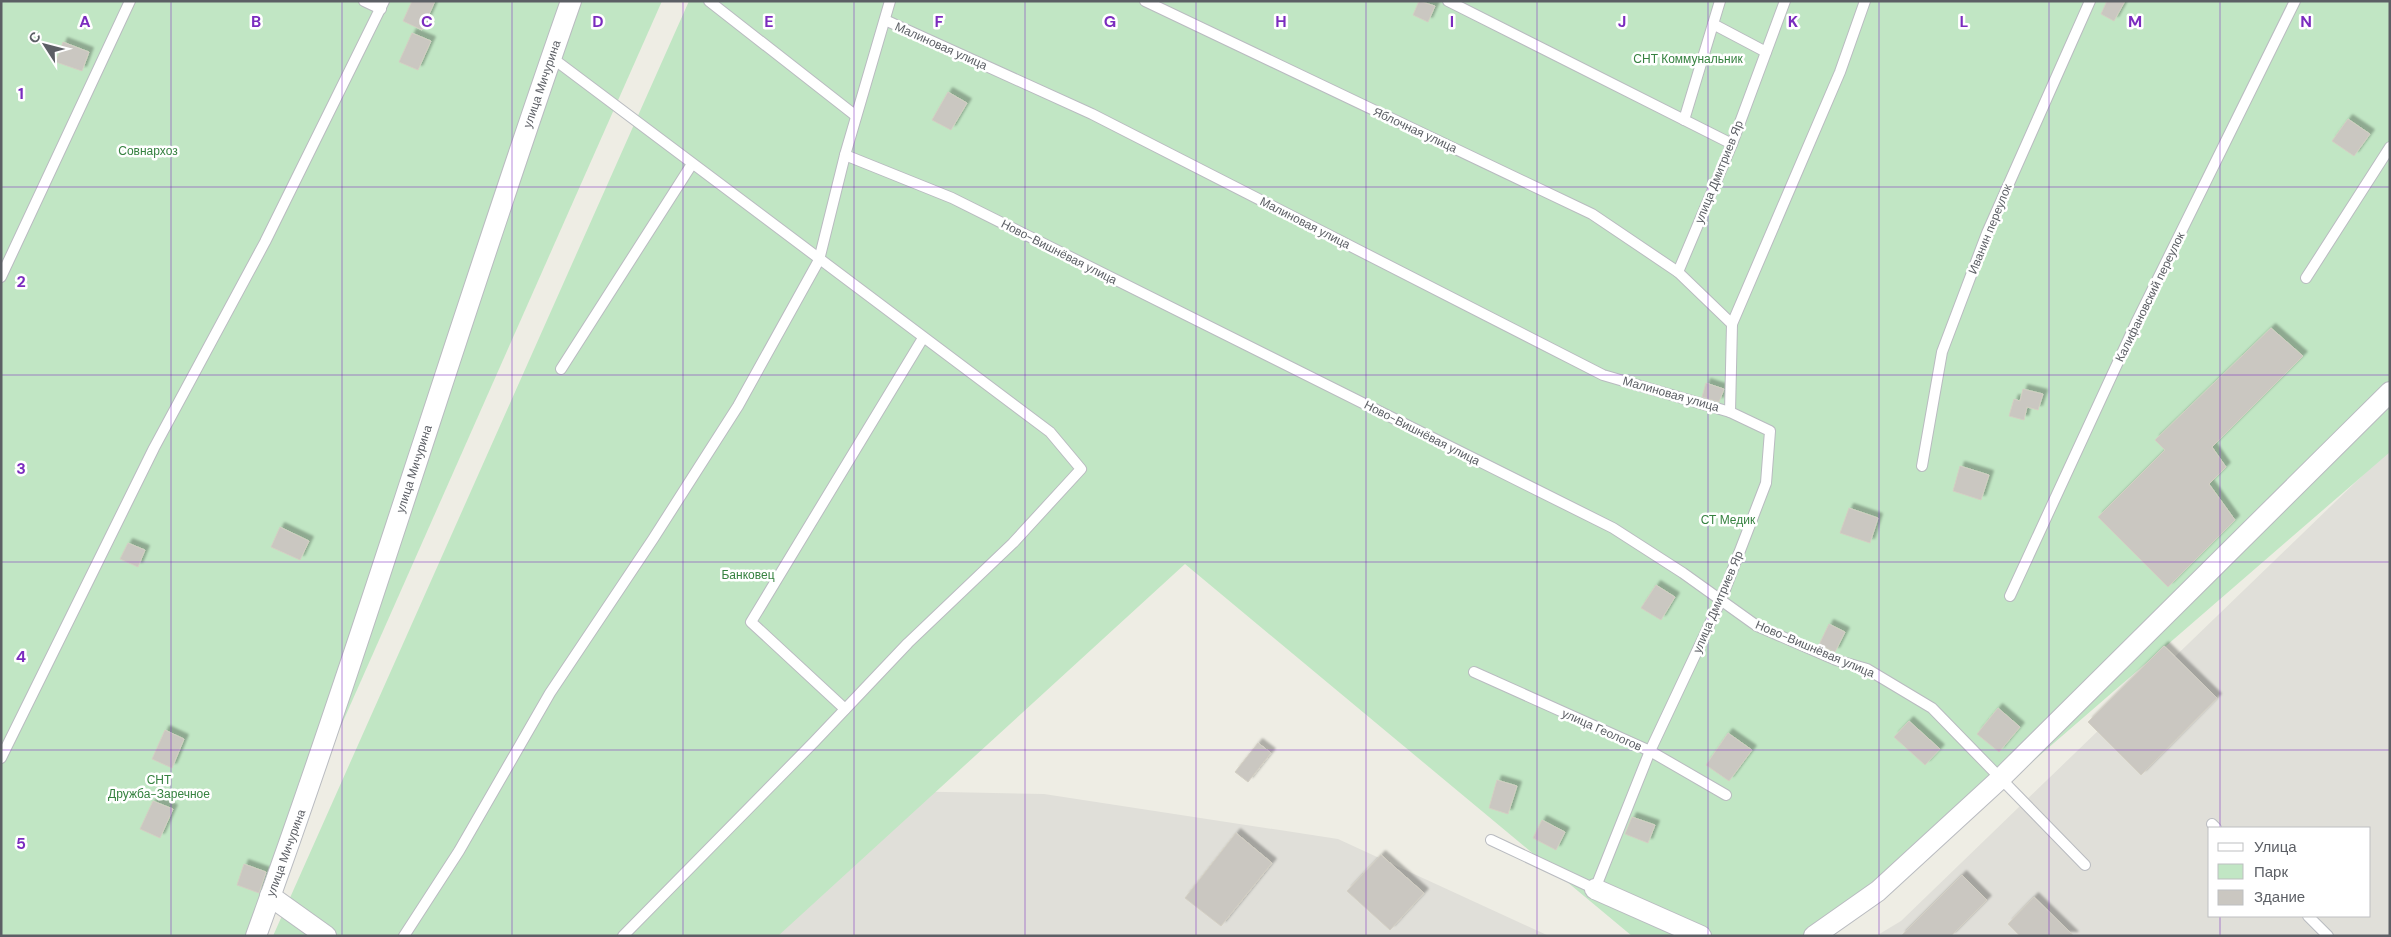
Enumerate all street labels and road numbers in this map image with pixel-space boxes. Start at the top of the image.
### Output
street label: Малиновая улица [892,18,990,74]
street label: улица Мичурина [520,38,565,130]
street label: Яблочная улица [1370,104,1460,157]
street label: улица Дмитриев Яр [1691,118,1747,226]
street label: Иванин переулок [1965,181,2016,276]
street label: Малиновая улица [1257,193,1353,253]
street label: Ново-Вишнёвая улица [998,216,1120,288]
street label: Калифановский переулок [2112,229,2189,365]
street label: Малиновая улица [1621,373,1721,415]
street label: Ново-Вишнёвая улица [1361,397,1483,469]
street label: улица Мичурина [392,423,436,515]
street label: улица Дмитриев Яр [1689,548,1747,656]
street label: Ново-Вишнёвая улица [1753,617,1877,681]
street label: улица Геологов [1559,705,1645,755]
street label: улица Мичурина [263,807,309,899]

